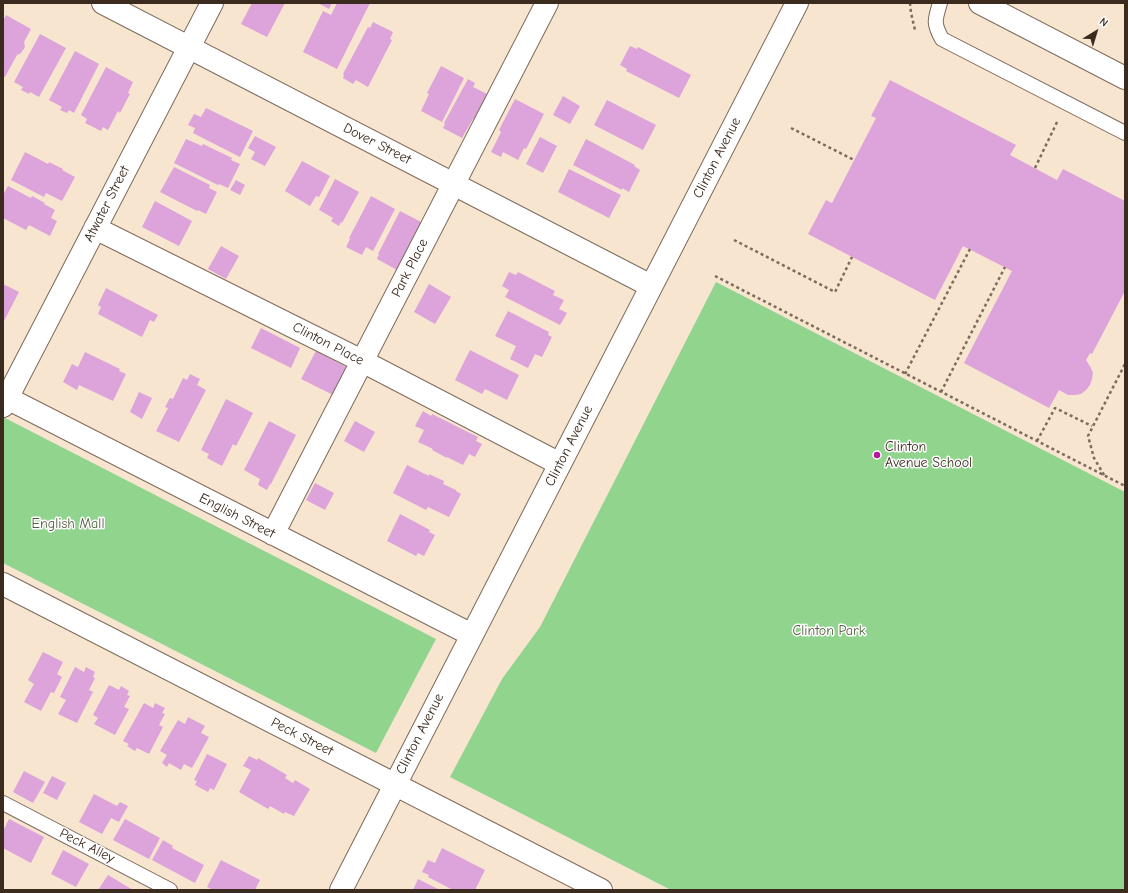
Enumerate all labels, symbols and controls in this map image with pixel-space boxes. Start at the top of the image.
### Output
north arrow [1076,12,1116,52]
text: N [1097,15,1111,29]
street label: Clinton Avenue [689,115,745,201]
street label: Dover Street [340,120,414,168]
street label: Atwater Street [81,163,133,245]
street label: Park Place [388,236,432,300]
street label: Clinton Place [289,319,367,369]
street label: Clinton Avenue [541,403,597,489]
place label: Clinton Avenue School [885,439,972,472]
marker: Clinton Avenue School [872,450,882,460]
street label: English Street [196,490,278,542]
park label: English Mall [32,516,104,532]
park label: Clinton Park [793,623,865,639]
street label: Clinton Avenue [392,691,448,777]
street label: Peck Street [268,714,336,760]
street label: Peck Alley [56,825,118,867]

